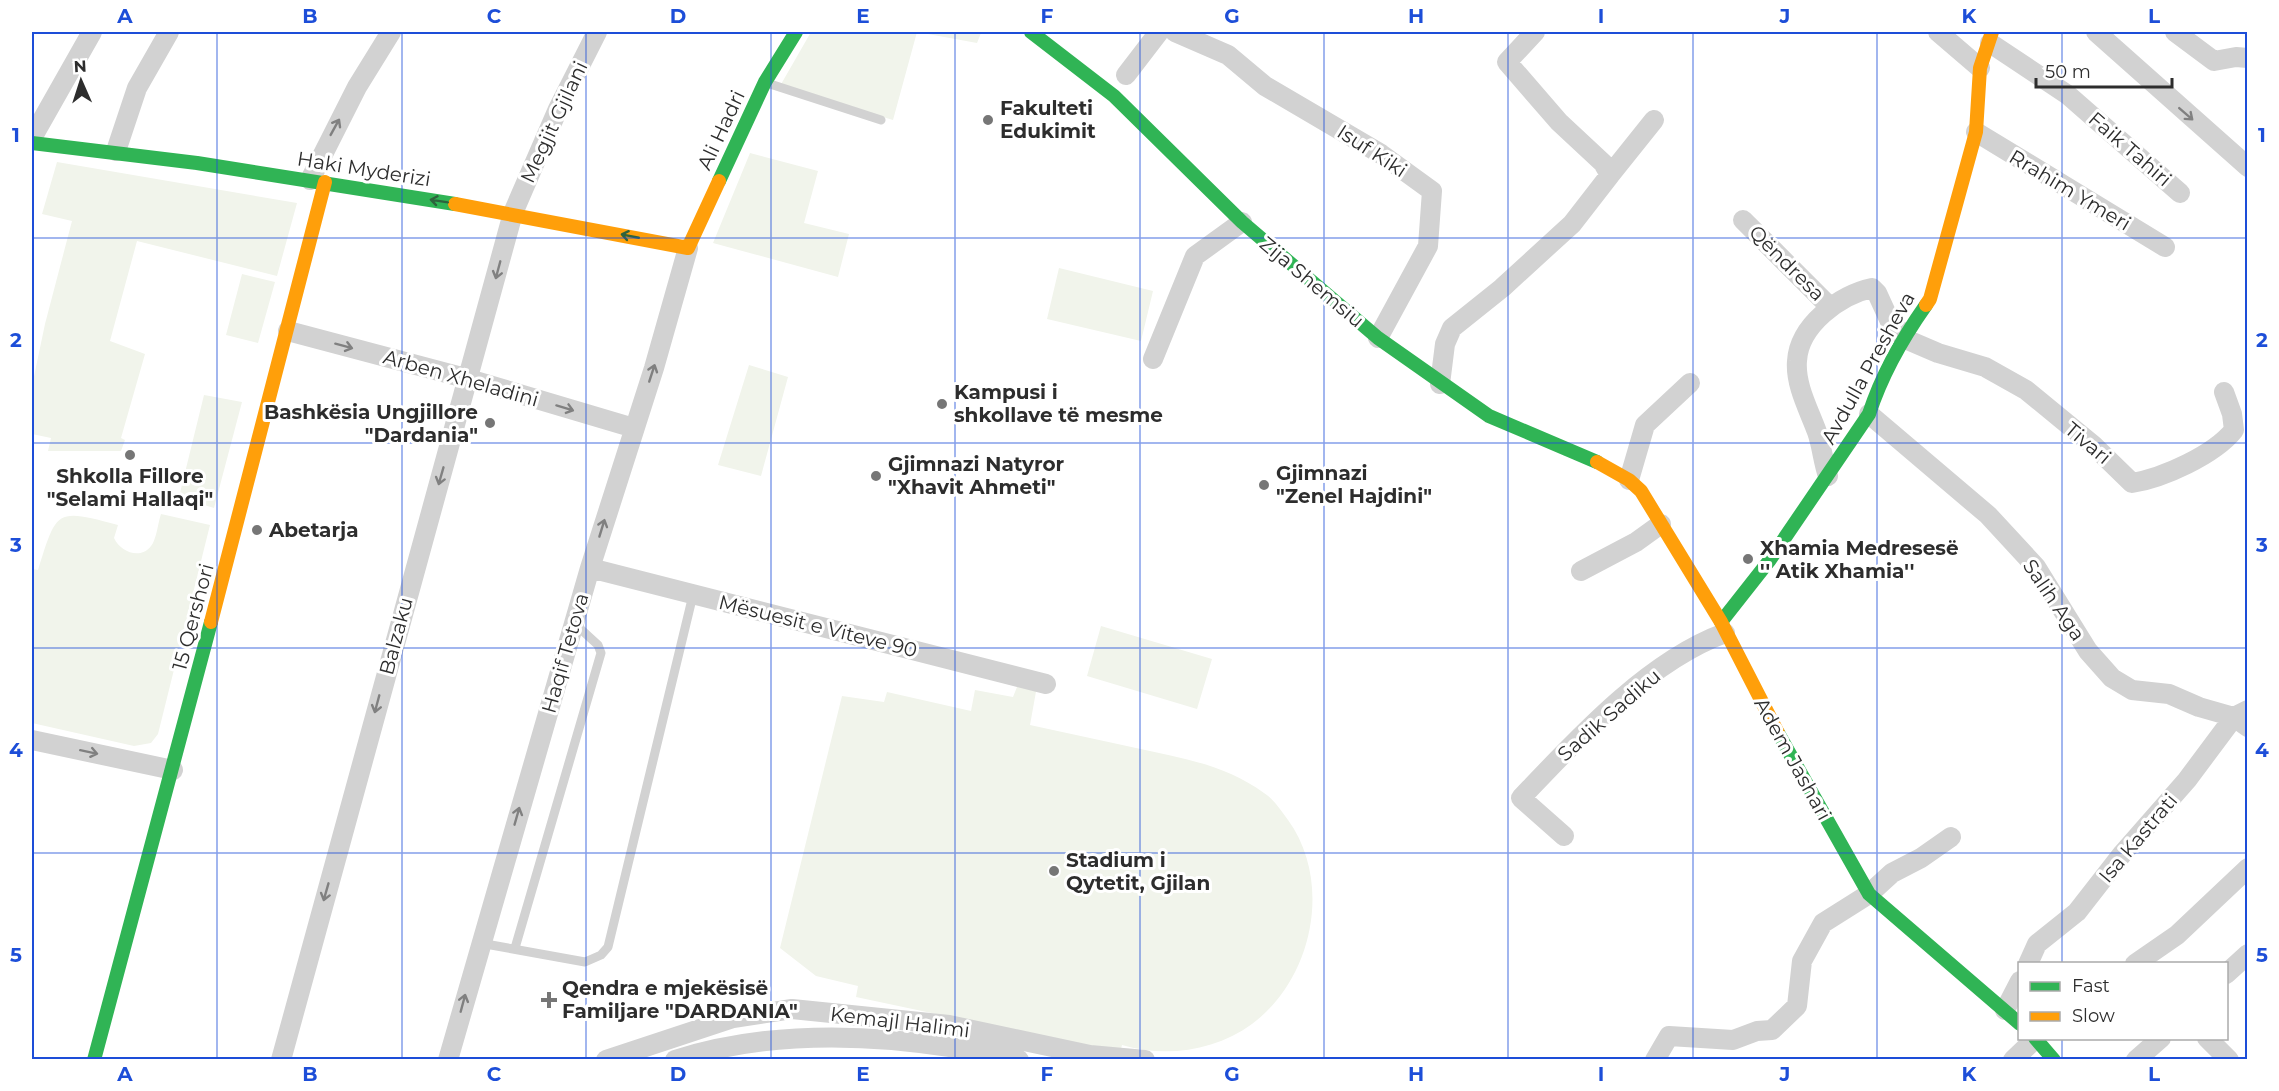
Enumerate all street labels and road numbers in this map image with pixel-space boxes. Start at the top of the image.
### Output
street label: Megjit Gjilani [515,57,593,187]
street label: Ali Hadri [692,86,750,174]
street label: Faik Tahiri [2084,107,2176,191]
street label: Isuf Kiki [1333,120,1411,182]
street label: Rrahim Ymeri [2005,144,2135,236]
street label: Haki Myderizi [296,147,432,191]
street label: Qëndresa [1744,220,1830,306]
street label: Zija Shemsiu [1255,231,1369,333]
street label: Avdulla Presheva [1816,288,1920,448]
street label: Arben Xheladini [381,344,541,412]
street label: Tivari [2060,417,2116,469]
street label: Salih Aga [2018,555,2090,645]
street label: 15 Qershori [167,561,219,673]
street label: Haqif Tetova [536,590,594,716]
street label: Mësuesit e Viteve 90 [716,590,920,662]
street label: Balzaku [374,595,418,677]
street label: Sadik Sadiku [1553,664,1665,766]
street label: Adem Jashari [1749,693,1837,825]
street label: Isa Kastrati [2094,789,2182,887]
street label: Kemajl Halimi [829,1002,971,1042]

